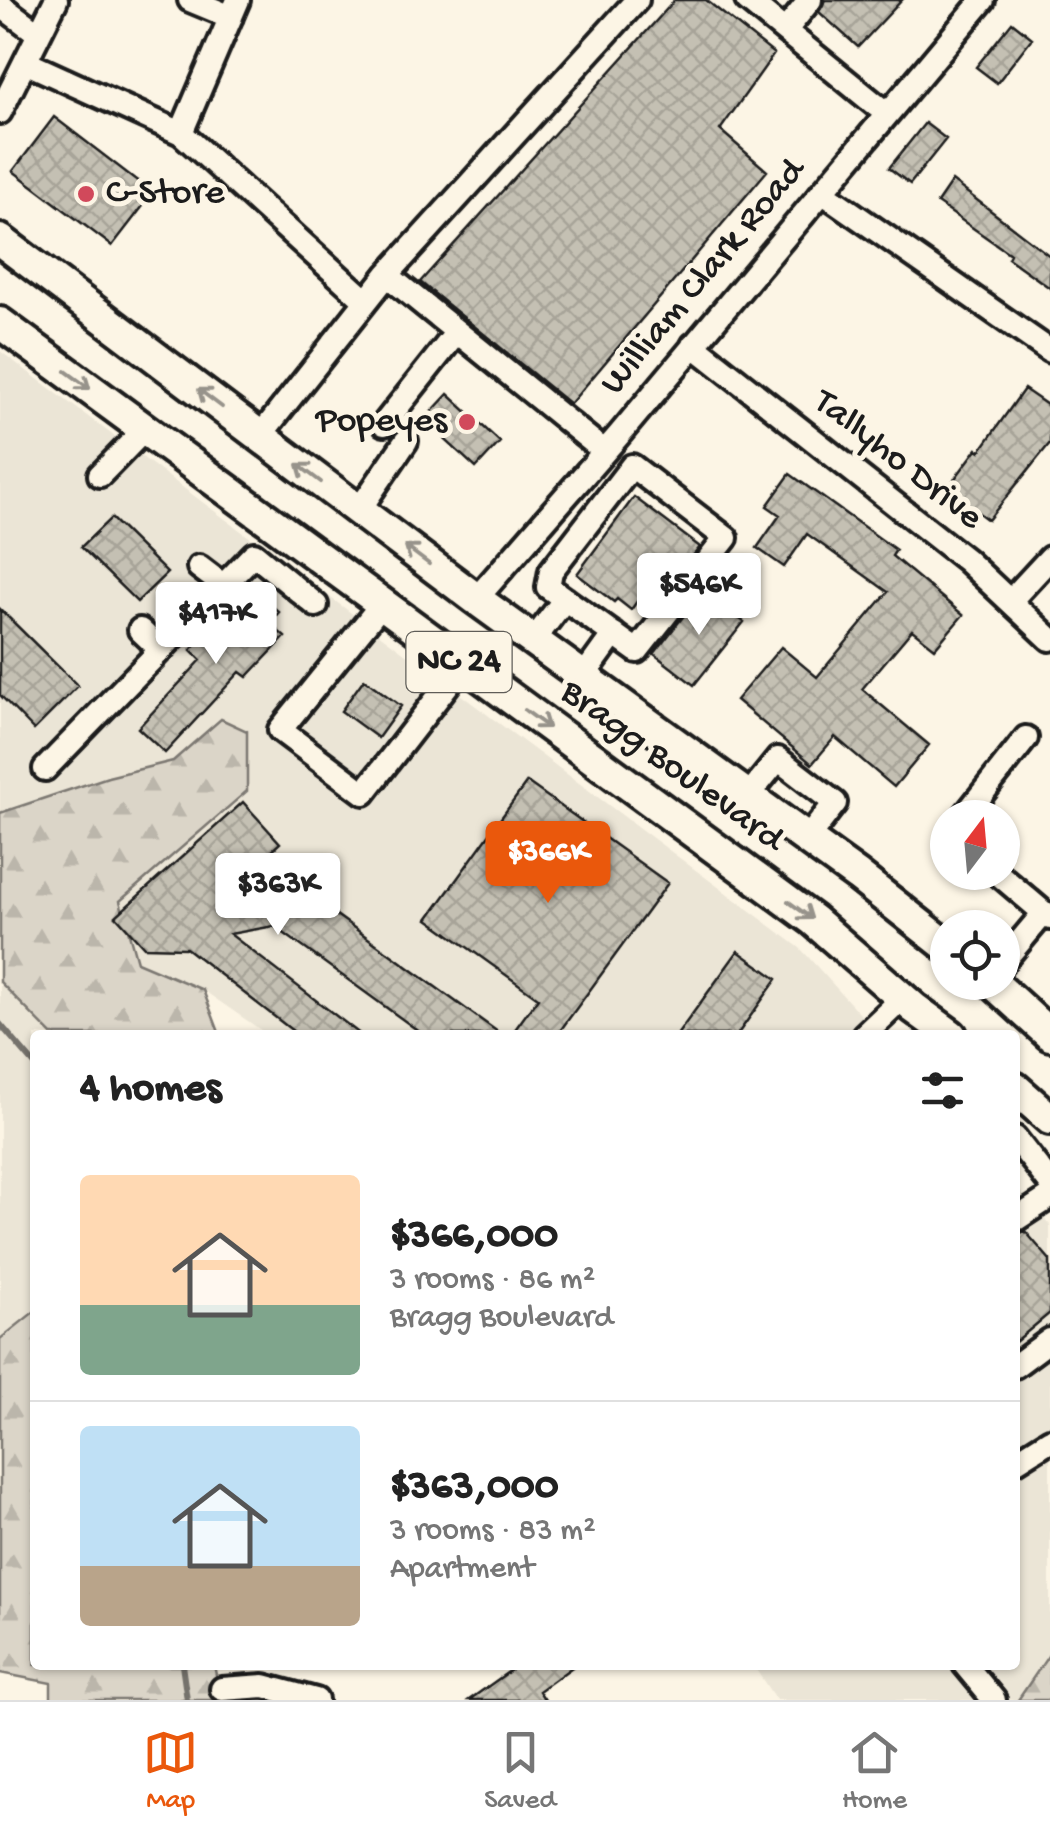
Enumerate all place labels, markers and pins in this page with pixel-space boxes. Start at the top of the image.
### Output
place label: C-Store [106,172,225,216]
marker: C-Store [75,183,97,205]
place label: Popeyes [315,400,448,444]
marker: Popeyes [456,411,478,433]
pin: $546K [629,553,769,638]
pin: $417K [146,582,286,667]
pin: $366K [478,821,618,906]
pin: $363K [208,853,348,938]

